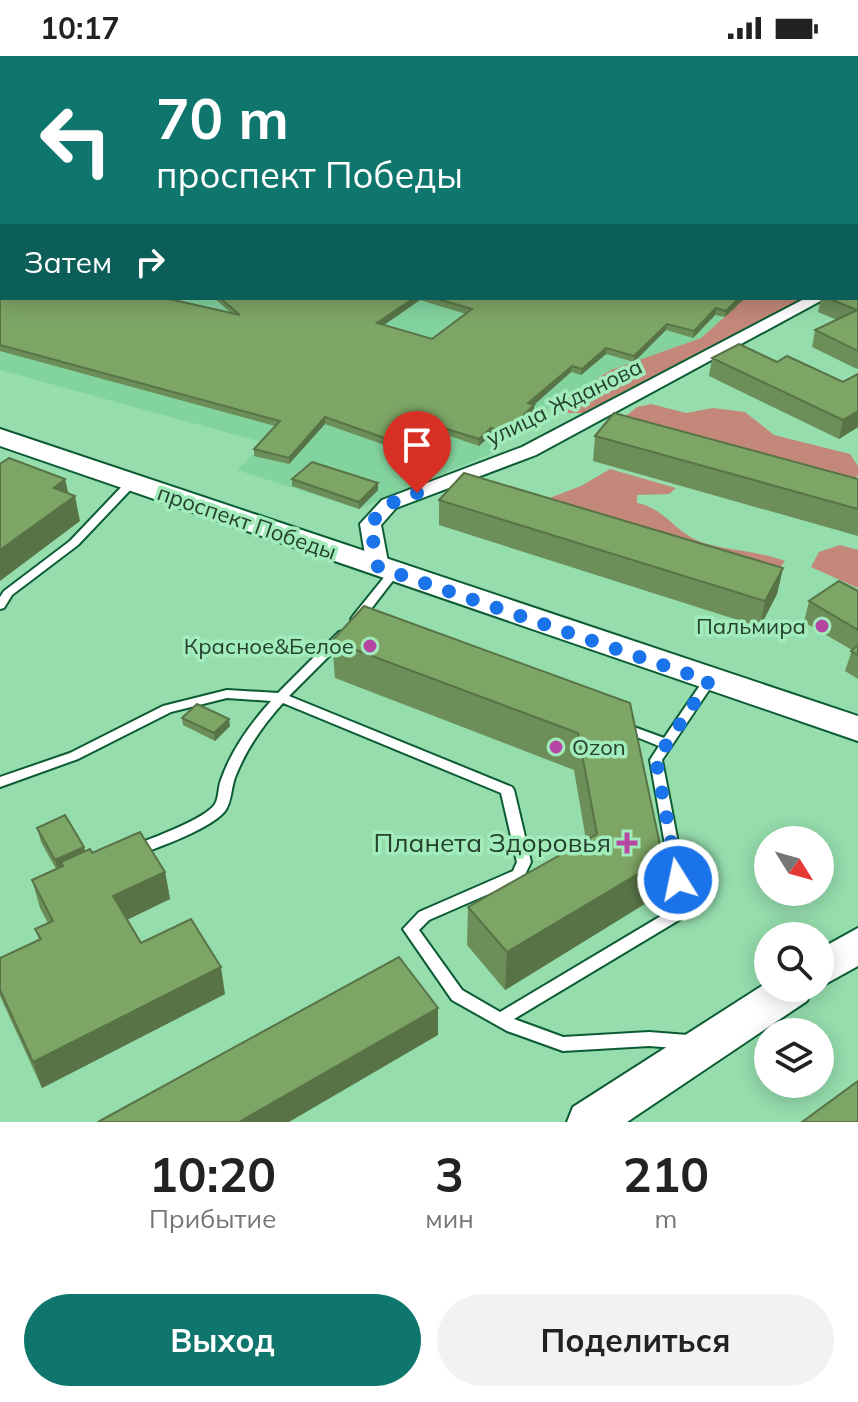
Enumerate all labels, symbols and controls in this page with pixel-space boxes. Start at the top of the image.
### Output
text: 10:17 [40,9,119,47]
text: 70 m [156,83,289,153]
icon: left [24,88,128,192]
text: проспект Победы [156,152,463,197]
icon: right [128,240,172,284]
text: Затем [24,243,112,281]
street label: улица Жданова [481,352,647,452]
pin [383,411,451,493]
icon: arrive [395,423,439,467]
street label: проспект Победы [154,478,340,566]
place label: Пальмира [696,612,806,640]
marker: Пальмира [813,617,831,635]
place label: Красное&Белое [184,632,354,660]
marker: Красное&Белое [361,637,379,655]
place label: Ozon [572,733,626,761]
marker: Ozon [547,738,565,756]
place label: Планета Здоровья [373,826,611,859]
north arrow [754,826,834,906]
map controls [754,826,834,1098]
marker: Планета Здоровья [618,834,636,852]
position arrow [636,838,720,922]
button: search [754,922,834,1002]
button: layers [754,1018,834,1098]
text: 10:20 [149,1144,276,1204]
text: 3 [435,1144,464,1204]
text: 210 [623,1144,709,1204]
text: Прибытие [149,1202,276,1235]
text: мин [425,1202,474,1235]
text: m [654,1202,677,1235]
button: Выход [24,1294,421,1386]
button: Поделиться [437,1294,834,1386]

